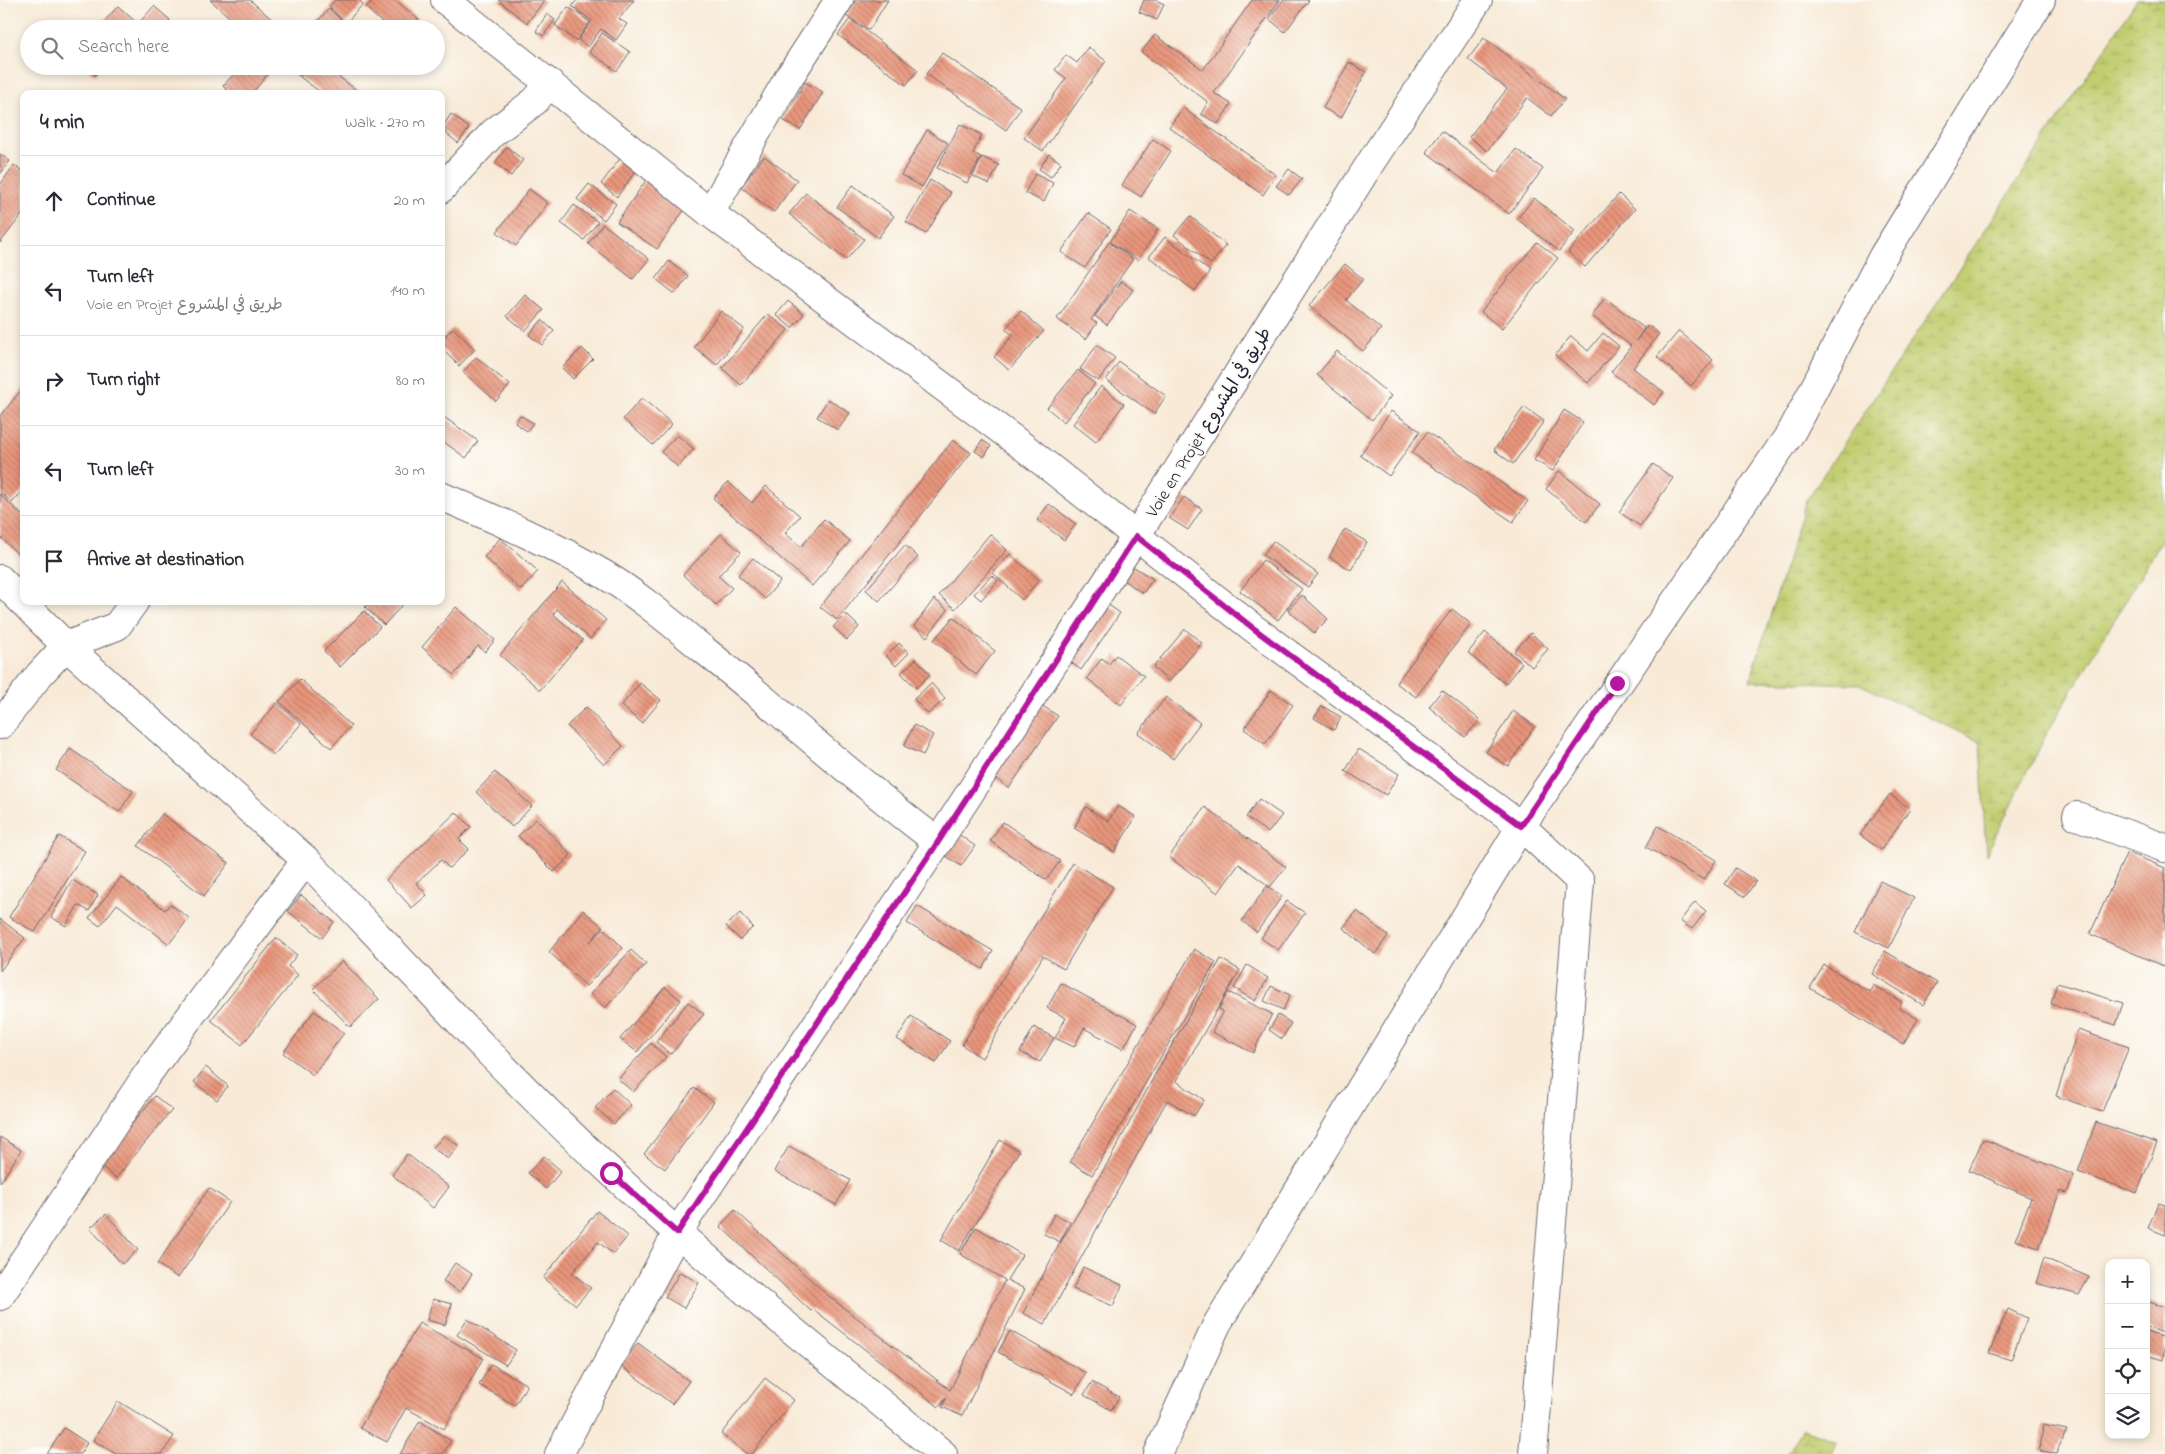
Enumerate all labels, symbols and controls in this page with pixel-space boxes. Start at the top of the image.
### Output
search box [20,20,445,75]
icon: search [38,34,66,62]
text: Search here [78,34,169,61]
text: 4 min [40,108,84,138]
text: Walk · 270 m [345,111,425,135]
icon: ahead [40,187,68,215]
text: Continue [87,187,155,214]
text: 20 m [394,189,425,213]
text: Turn left [87,264,154,291]
icon: left [40,277,68,305]
text: 140 m [390,279,425,303]
text: Voie en Projet طريق في المشروع [87,293,283,317]
street label: Voie en Projet طريق في المشروع [1139,322,1279,524]
icon: right [40,367,68,395]
text: Turn right [87,367,160,394]
text: 80 m [396,369,425,393]
icon: left [40,457,68,485]
text: Turn left [87,457,154,484]
text: 30 m [395,459,425,483]
icon: arrive [40,547,68,575]
text: Arrive at destination [87,547,244,574]
route end [1606,672,1629,695]
route start [600,1162,623,1185]
map controls [2105,1259,2150,1439]
button: + [2105,1259,2150,1304]
button: − [2105,1304,2150,1349]
button: locate [2105,1349,2150,1394]
button: layers [2105,1394,2150,1439]

